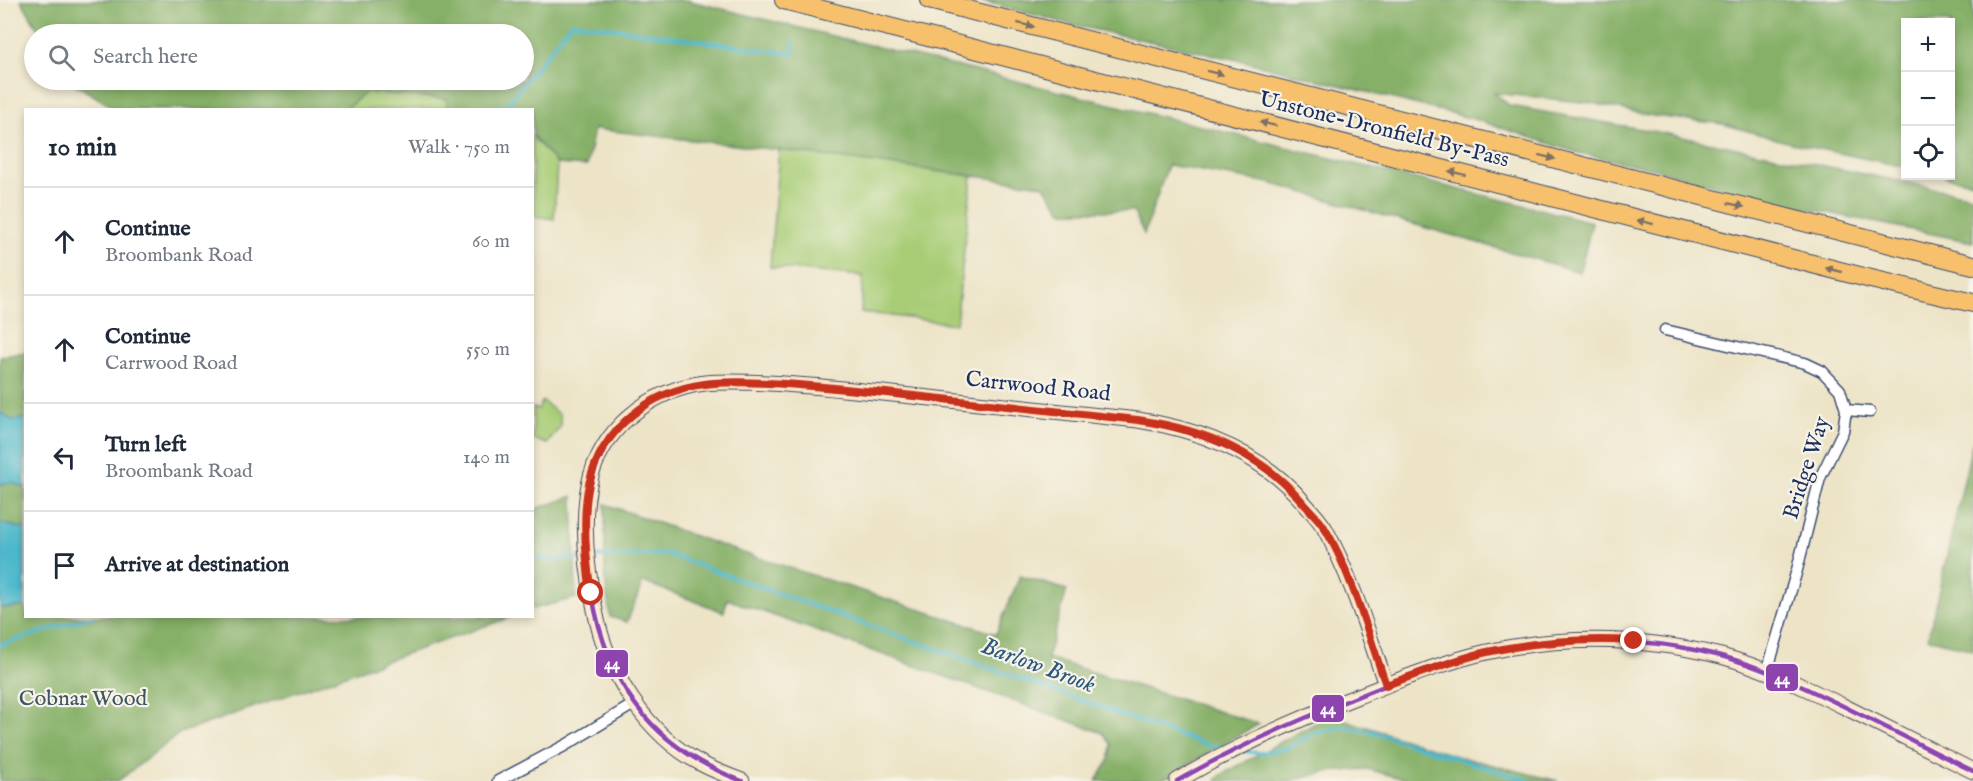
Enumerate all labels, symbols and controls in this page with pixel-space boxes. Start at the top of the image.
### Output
map controls [1901,18,1955,180]
button: + [1901,18,1955,72]
one-way arrow [1017,20,1035,30]
search box [24,24,534,90]
icon: search [45,41,78,74]
text: Search here [93,43,198,71]
one-way arrow [1206,69,1224,78]
button: − [1901,72,1955,126]
street label: Unstone-Dronfield By-Pass [1256,85,1512,175]
one-way arrow [1259,119,1277,129]
button: locate [1901,126,1955,180]
text: 10 min [48,131,117,164]
text: Walk · 750 m [408,135,510,160]
one-way arrow [1537,153,1556,163]
one-way arrow [1447,168,1466,178]
one-way arrow [1727,200,1745,210]
text: Continue [105,215,191,243]
one-way arrow [1636,216,1655,226]
icon: ahead [48,225,81,258]
text: 60 m [472,229,510,254]
text: Broombank Road [105,243,253,268]
one-way arrow [1825,265,1843,274]
text: Continue [105,323,191,351]
icon: ahead [48,333,81,366]
text: 550 m [466,337,510,362]
text: Carrwood Road [105,351,237,376]
street label: Carrwood Road [964,365,1112,409]
street label: Bridge Way [1777,413,1837,523]
text: Turn left [105,431,187,459]
icon: left [48,441,81,474]
text: 140 m [463,445,510,470]
text: Broombank Road [105,459,253,484]
icon: arrive [48,549,81,582]
text: Arrive at destination [105,551,289,579]
route start [577,579,603,605]
route end [1620,627,1646,653]
water label: Barlow Brook [977,631,1100,701]
line badge: 44 [595,649,629,678]
text: 44 [604,655,621,675]
line badge: 44 [1765,663,1799,692]
text: 44 [1774,670,1791,690]
park label: Cobnar Wood [19,685,148,713]
line badge: 44 [1311,694,1345,723]
text: 44 [1320,700,1337,720]

